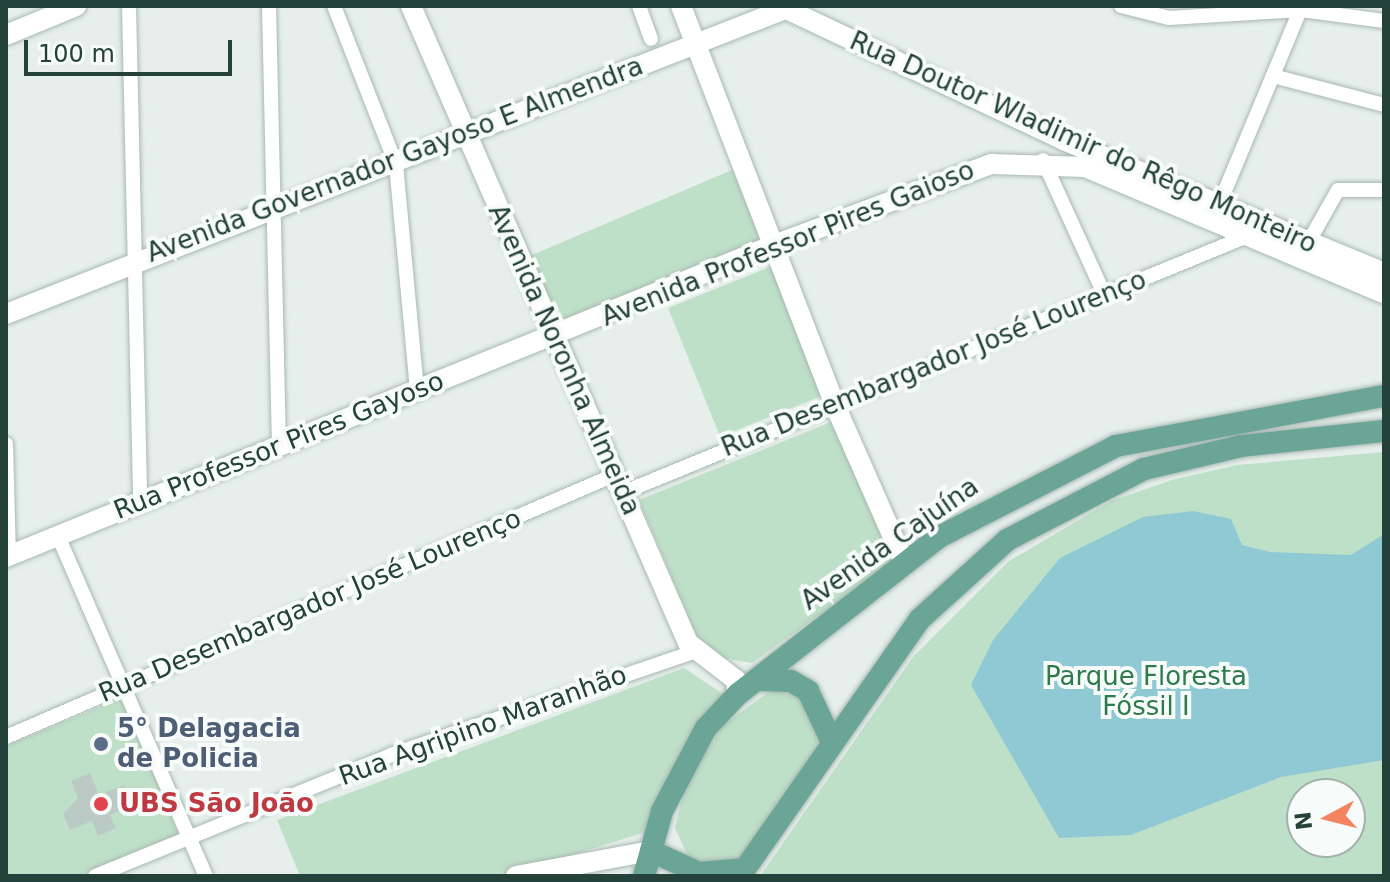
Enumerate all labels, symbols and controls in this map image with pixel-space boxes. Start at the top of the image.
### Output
scale bar [28,24,236,74]
street label: Rua Doutor Wladimir do Rêgo Monteiro [845,26,1321,260]
text: 100 m [38,40,115,68]
street label: Avenida Governador Gayoso E Almendra [142,51,648,269]
street label: Avenida Professor Pires Gaioso [597,155,979,333]
street label: Avenida Noronha Almeida [481,200,647,520]
street label: Rua Desembargador José Lourenço [717,264,1151,464]
street label: Rua Professor Pires Gayoso [110,365,448,527]
street label: Avenida Cajuína [795,471,985,617]
street label: Rua Desembargador José Lourenço [94,503,526,709]
street label: Rua Agripino Maranhão [335,659,631,793]
park label: Parque Floresta Fóssil I [1045,661,1247,722]
place label: 5° Delagacia de Policia [117,713,301,774]
marker: 5° Delagacia de Policia [92,735,110,753]
north arrow [1286,778,1366,858]
place label: UBS São João [119,788,314,820]
marker: UBS São João [90,793,112,815]
text: N [1290,810,1317,831]

